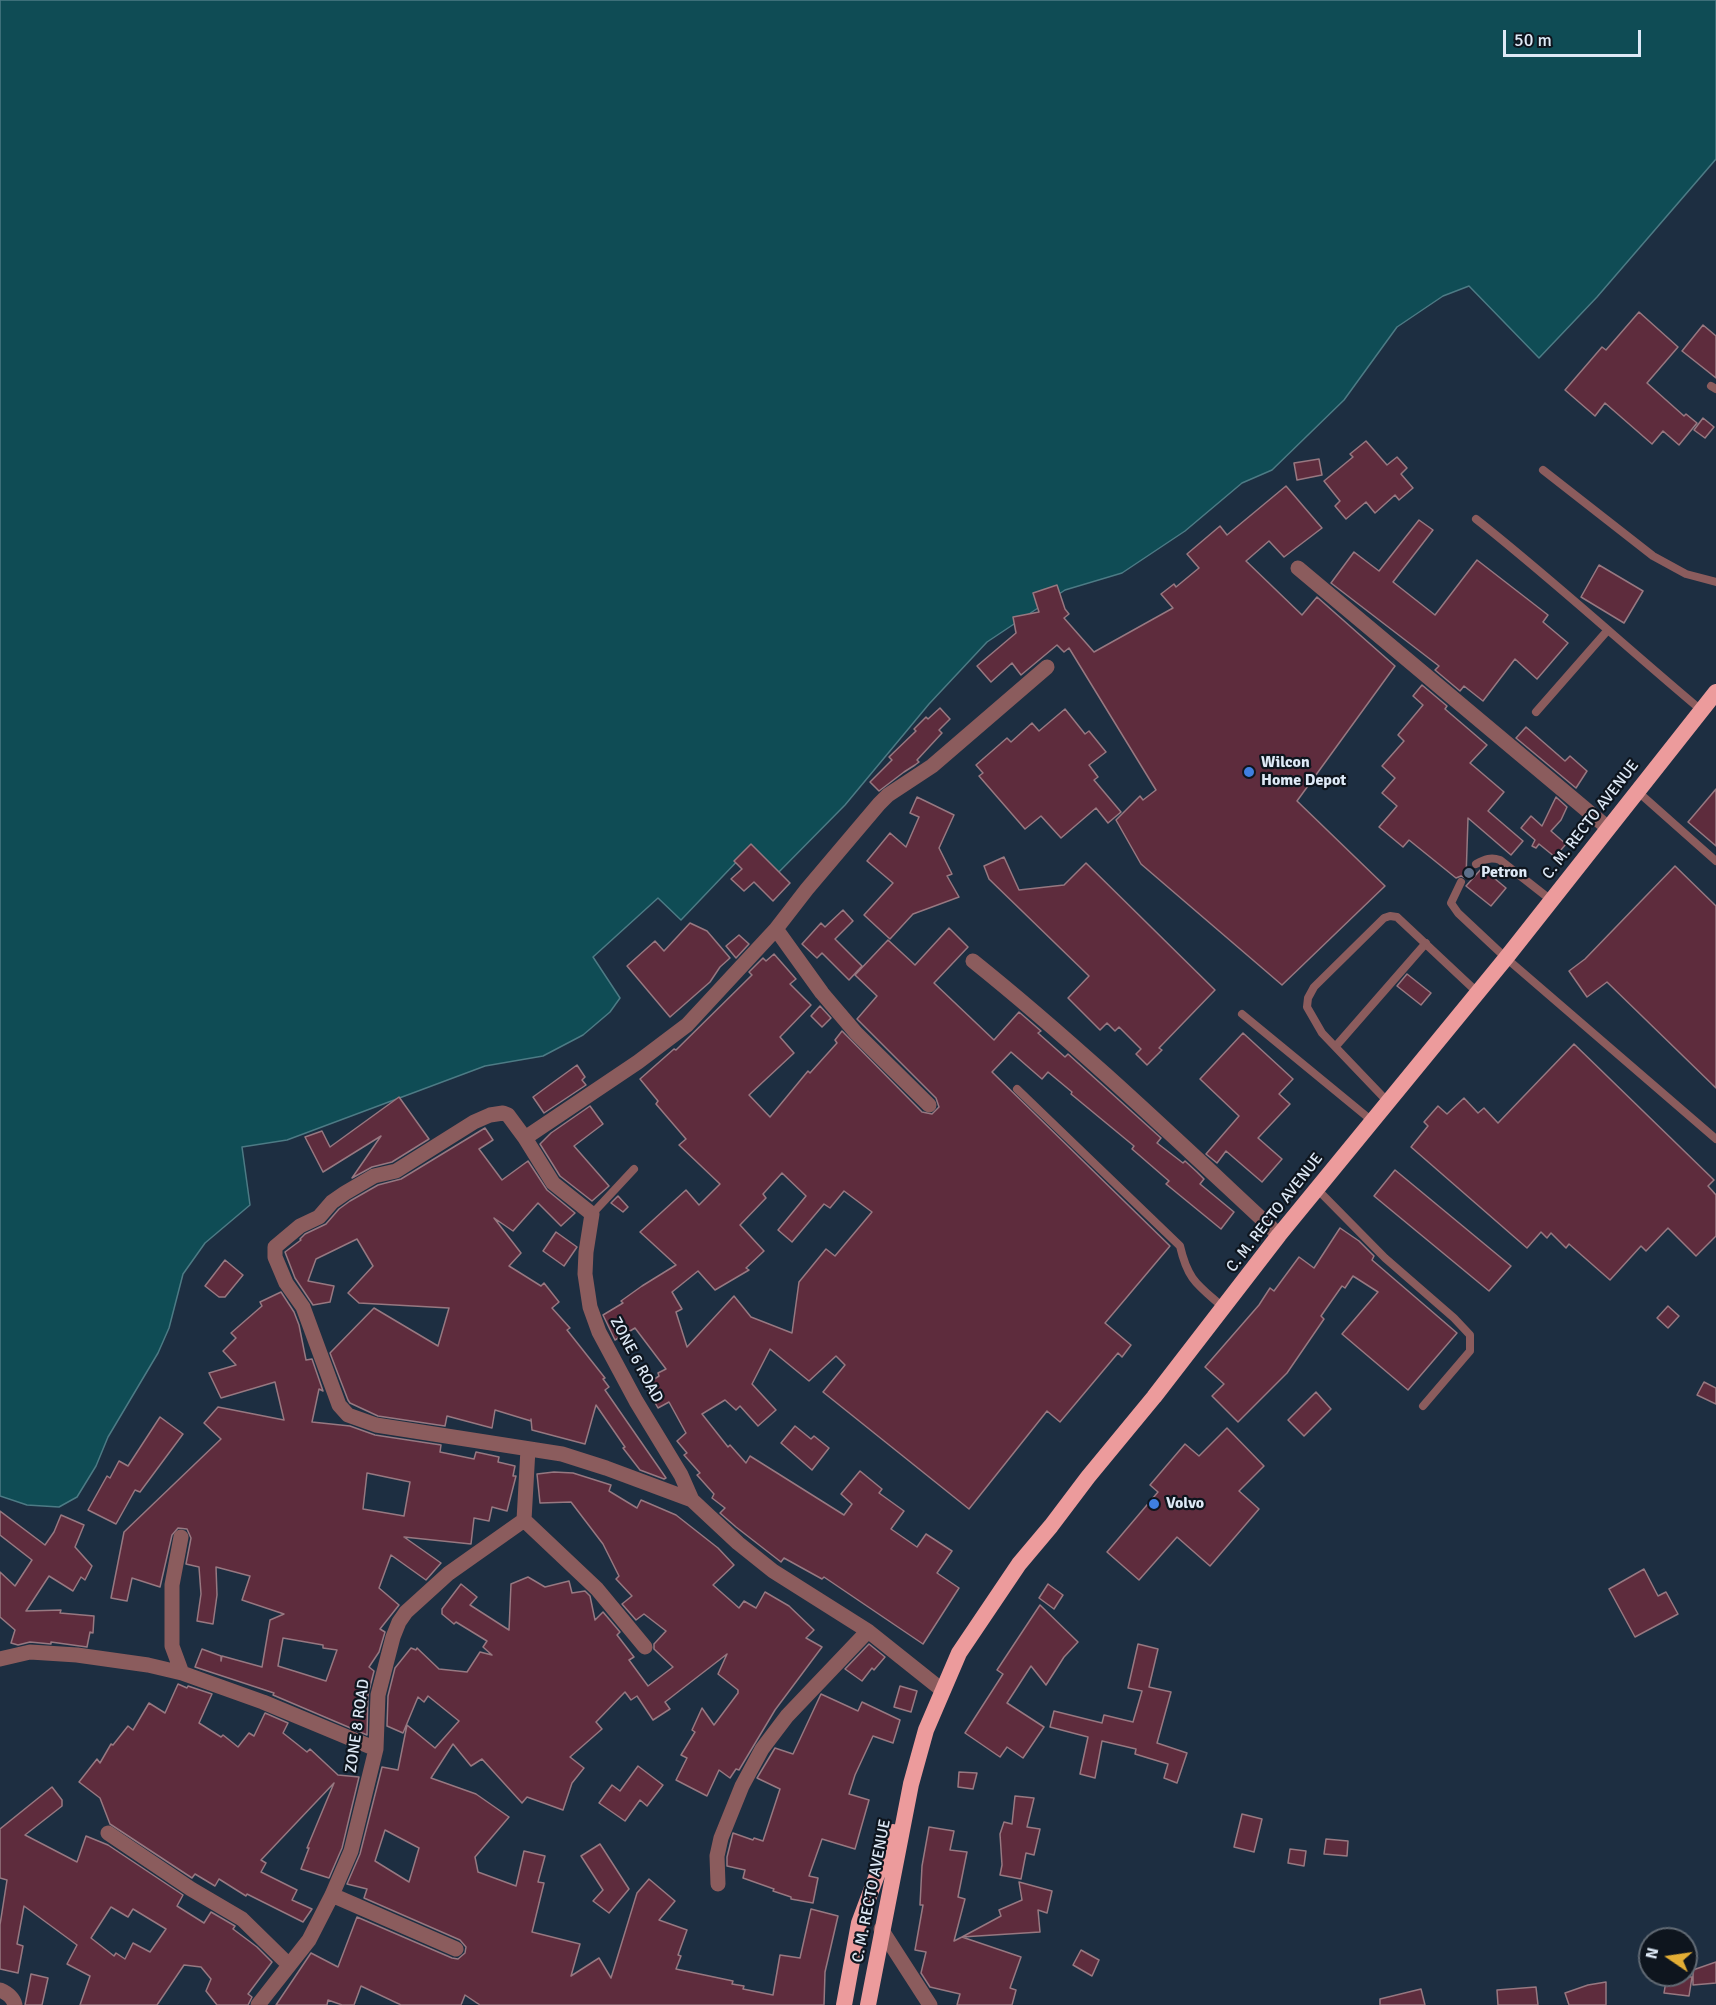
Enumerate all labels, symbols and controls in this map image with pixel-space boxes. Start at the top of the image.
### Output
scale bar [1506,18,1644,56]
text: 50 m [1514,29,1552,51]
place label: Wilcon Home Depot [1261,753,1346,791]
street label: C. M. RECTO AVENUE [1539,757,1643,883]
marker: Wilcon Home Depot [1242,765,1256,779]
place label: Petron [1481,863,1527,883]
marker: Petron [1462,866,1476,880]
street label: C. M. RECTO AVENUE [1223,1150,1327,1276]
street label: ZONE 6 ROAD [605,1314,667,1406]
place label: Volvo [1166,1494,1204,1514]
marker: Volvo [1147,1497,1161,1511]
street label: ZONE 8 ROAD [342,1678,374,1774]
street label: C. M. RECTO AVENUE [849,1818,895,1964]
north arrow [1638,1927,1698,1987]
text: N [1641,1946,1663,1961]

